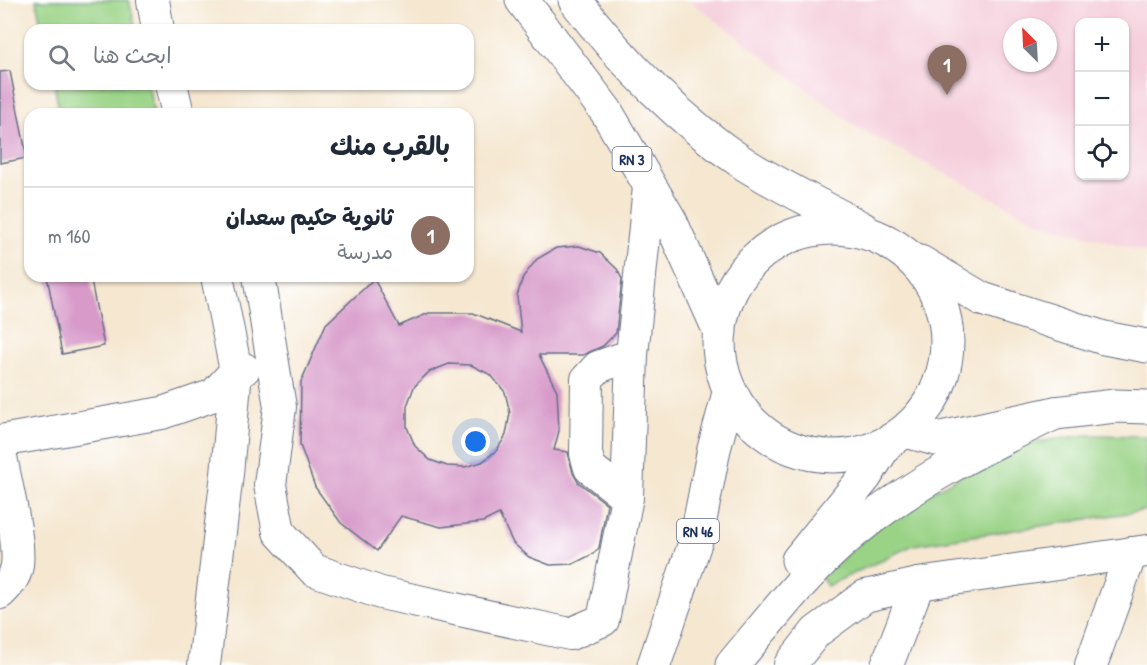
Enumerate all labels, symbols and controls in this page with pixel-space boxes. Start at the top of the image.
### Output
north arrow [1003,18,1057,72]
map controls [1075,18,1129,180]
button: + [1075,18,1129,72]
search box [24,24,474,90]
text: ابحث هنا [93,40,172,70]
icon: search [45,41,78,74]
pin: 1 [928,46,966,95]
button: − [1075,72,1129,126]
button: locate [1075,126,1129,180]
text: بالقرب منك [330,128,450,163]
road number: RN 3 [612,147,652,171]
text: ثانوية حكيم سعدان [226,202,393,232]
text: 160 m [48,222,90,249]
text: 1 [427,222,434,249]
text: مدرسة [337,238,393,265]
your location [461,427,490,456]
road number: RN 46 [677,519,719,543]

